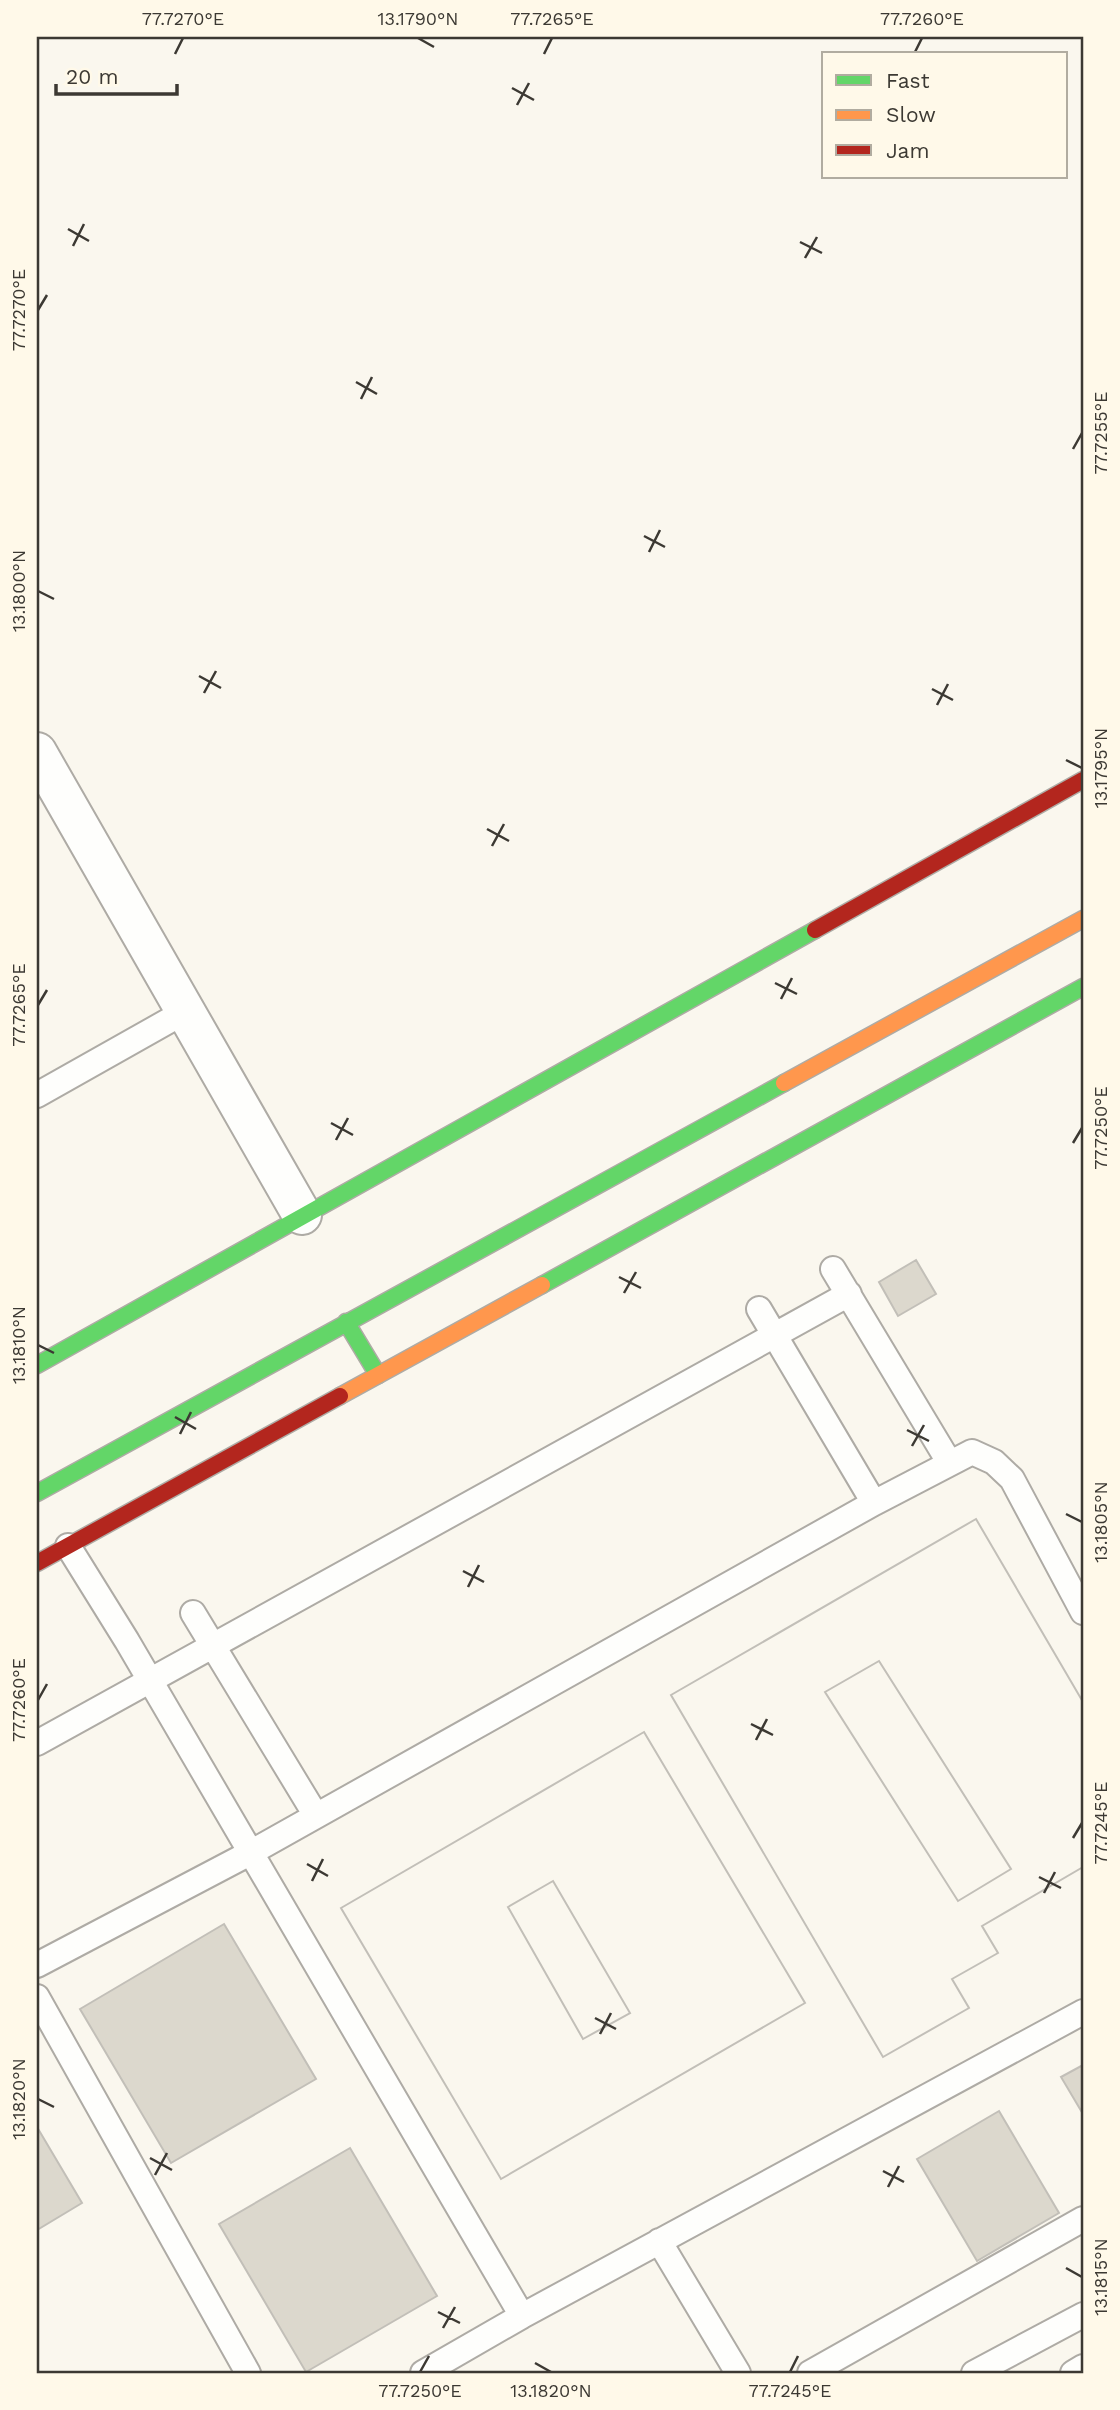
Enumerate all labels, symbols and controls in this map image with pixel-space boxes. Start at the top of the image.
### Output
text: 77.7270°E [142,8,224,29]
text: 13.1790°N [377,8,459,29]
text: 77.7265°E [510,8,594,29]
text: 77.7260°E [880,8,964,29]
scale bar [56,52,177,96]
legend [822,52,1068,178]
text: 20 m [66,64,118,89]
text: Fast [886,68,930,93]
text: Slow [886,102,936,127]
text: Jam [886,138,929,163]
text: 77.7270°E [8,269,29,351]
text: 77.7255°E [1090,392,1111,475]
text: 13.1800°N [8,550,29,632]
text: 13.1795°N [1090,728,1111,808]
text: 77.7265°E [8,963,29,1047]
text: 77.7250°E [1090,1086,1111,1170]
text: 13.1810°N [8,1306,29,1384]
text: 13.1805°N [1090,1481,1111,1563]
text: 77.7260°E [8,1658,29,1742]
text: 77.7245°E [1090,1782,1111,1864]
text: 13.1820°N [8,2058,29,2140]
text: 13.1815°N [1090,2238,1111,2316]
text: 77.7250°E [378,2380,462,2401]
text: 13.1820°N [510,2380,592,2401]
text: 77.7245°E [749,2380,831,2401]

